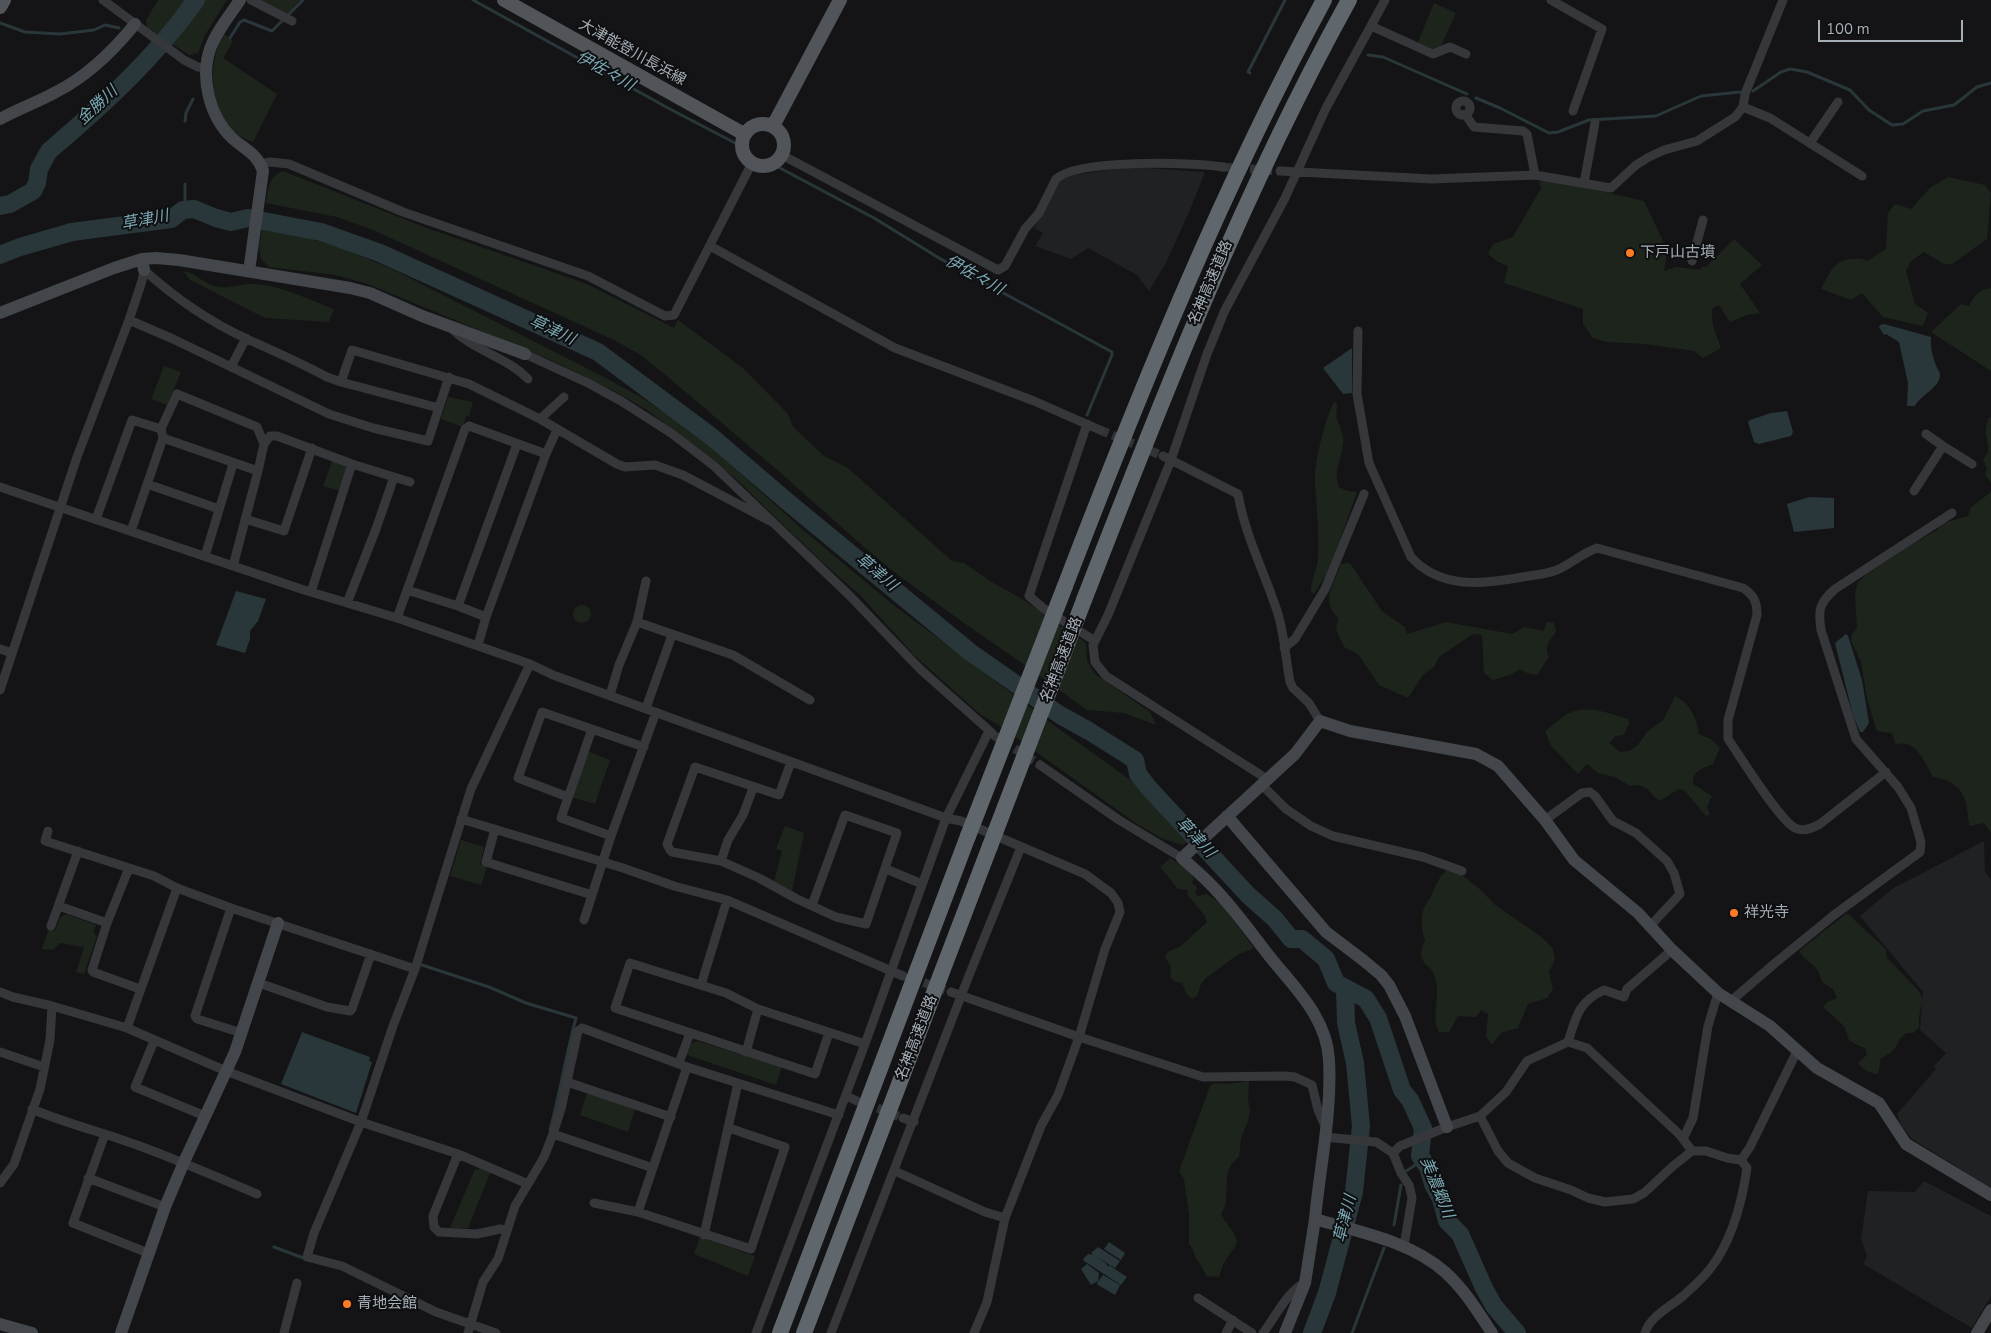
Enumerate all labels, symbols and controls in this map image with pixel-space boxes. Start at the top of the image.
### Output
scale bar [1821,10,1966,42]
street label: 大津能登川長浜線 [575,16,689,90]
text: 100 m [1826,19,1870,39]
water label: 伊佐々川 [572,48,638,96]
water label: 金勝川 [74,83,122,129]
water label: 草津川 [120,207,170,235]
street label: 名神高速道路 [1185,238,1237,328]
place label: 下戸山古墳 [1640,244,1715,262]
marker: 下戸山古墳 [1624,247,1636,259]
water label: 伊佐々川 [941,252,1007,300]
water label: 草津川 [526,312,578,350]
water label: 草津川 [851,550,901,596]
street label: 名神高速道路 [1037,615,1087,705]
water label: 草津川 [1172,814,1218,862]
place label: 祥光寺 [1744,904,1789,922]
marker: 祥光寺 [1728,907,1740,919]
street label: 名神高速道路 [892,993,942,1083]
water label: 美濃郷川 [1415,1155,1457,1221]
water label: 草津川 [1331,1193,1361,1245]
place label: 青地会館 [357,1295,417,1313]
marker: 青地会館 [341,1298,353,1310]

